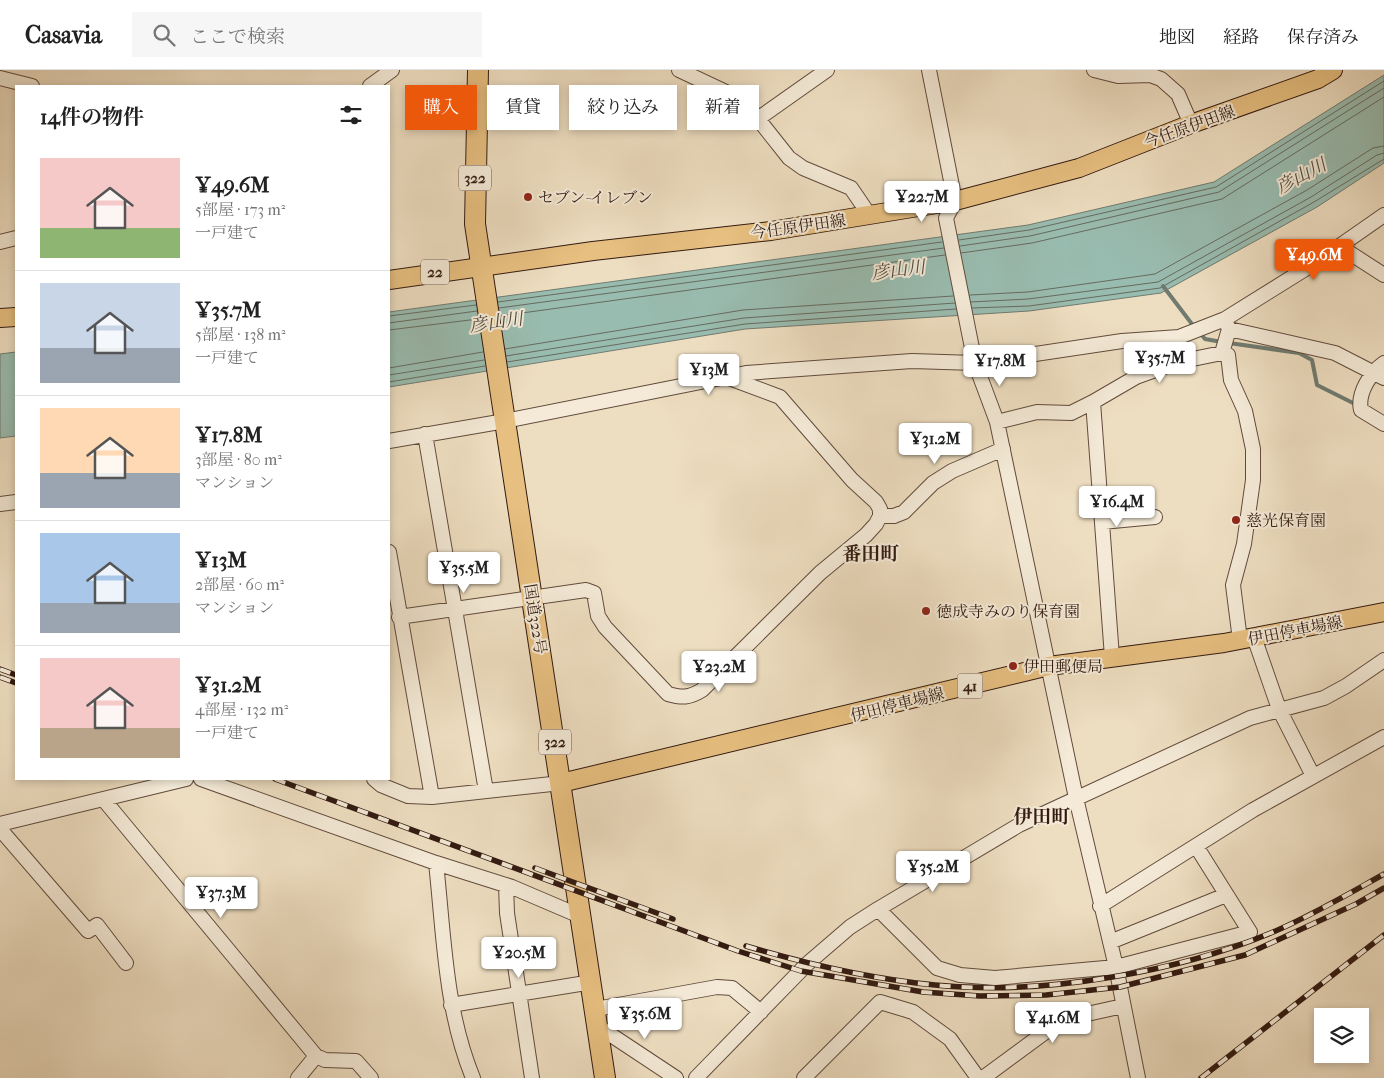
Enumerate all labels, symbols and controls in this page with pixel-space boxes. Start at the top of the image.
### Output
search box [132,12,482,57]
text: Casavia [25,21,102,49]
icon: search [150,21,178,49]
text: ここで検索 [190,26,285,48]
text: 地図 [1159,27,1195,48]
text: 経路 [1223,27,1259,48]
text: 保存済み [1287,27,1359,48]
chip: 購入 [405,85,477,130]
chip: 賃貸 [487,85,559,130]
chip: 絞り込み [569,85,677,130]
chip: 新着 [687,85,759,130]
icon: filters [337,101,365,129]
street label: 今任原伊田線 [1141,101,1238,152]
text: 14件の物件 [40,105,144,129]
water label: 彦山川 [1272,154,1332,198]
road number: 322 [459,166,491,190]
text: ¥49.6M [195,173,269,197]
icon: home [80,178,140,238]
pin: ¥22.7M [881,180,963,223]
text: ¥22.7M [895,187,949,206]
place label: セブン-イレブン [538,188,653,207]
marker: セブン-イレブン [522,191,534,203]
text: 5部屋 · 173 m² [195,200,285,219]
street label: 今任原伊田線 [749,210,847,243]
text: 一戸建て [195,223,259,242]
pin: ¥49.6M [1273,238,1355,281]
text: ¥49.6M [1286,245,1342,264]
water label: 彦山川 [870,257,928,284]
road number: 22 [421,260,449,284]
text: ¥35.7M [195,298,261,322]
icon: home [80,303,140,363]
water label: 彦山川 [468,308,526,337]
text: 5部屋 · 138 m² [195,325,286,344]
pin: ¥35.7M [1119,342,1201,384]
pin: ¥17.8M [959,344,1041,387]
text: 一戸建て [195,348,259,367]
text: ¥35.7M [1135,348,1185,367]
text: ¥17.8M [974,351,1026,370]
pin: ¥13M [679,354,739,396]
text: ¥13M [689,360,729,379]
pin: ¥31.2M [894,422,976,465]
text: ¥17.8M [195,423,262,447]
icon: home [80,428,140,488]
text: ¥31.2M [910,429,960,448]
text: 3部屋 · 80 m² [195,450,282,469]
text: マンション [195,473,274,492]
pin: ¥16.4M [1076,486,1158,528]
text: ¥16.4M [1090,492,1144,511]
place label: 慈光保育園 [1246,511,1326,530]
marker: 慈光保育園 [1230,514,1242,526]
district label: 番田町 [842,543,900,565]
text: ¥13M [195,548,247,572]
pin: ¥35.5M [423,552,505,594]
icon: home [80,553,140,613]
text: ¥35.5M [439,558,489,577]
text: 2部屋 · 60 m² [195,575,284,594]
street label: 国道322号 [521,583,550,656]
text: マンション [195,598,274,617]
place label: 徳成寺みのり保育園 [936,602,1080,621]
marker: 徳成寺みのり保育園 [920,605,932,617]
street label: 伊田停車場線 [1246,612,1344,649]
pin: ¥23.2M [678,650,760,693]
text: ¥23.2M [692,657,746,676]
place label: 伊田郵便局 [1023,657,1103,676]
marker: 伊田郵便局 [1007,660,1019,672]
text: ¥31.2M [195,673,262,697]
road number: 41 [958,674,982,698]
icon: home [80,678,140,738]
street label: 伊田停車場線 [848,684,946,725]
text: 4部屋 · 132 m² [195,700,288,719]
text: 一戸建て [195,723,259,742]
road number: 322 [539,730,571,754]
district label: 伊田町 [1013,806,1071,828]
pin: ¥35.2M [892,850,974,893]
text: ¥35.2M [907,857,959,876]
pin: ¥37.3M [180,876,262,919]
text: ¥37.3M [196,883,246,902]
pin: ¥20.5M [478,936,560,979]
text: ¥20.5M [492,943,546,962]
pin: ¥35.6M [604,998,686,1040]
pin: ¥41.6M [1012,1002,1094,1044]
text: ¥35.6M [619,1004,671,1023]
text: ¥41.6M [1026,1008,1080,1027]
map controls [1314,1008,1369,1063]
button: layers [1314,1008,1369,1063]

